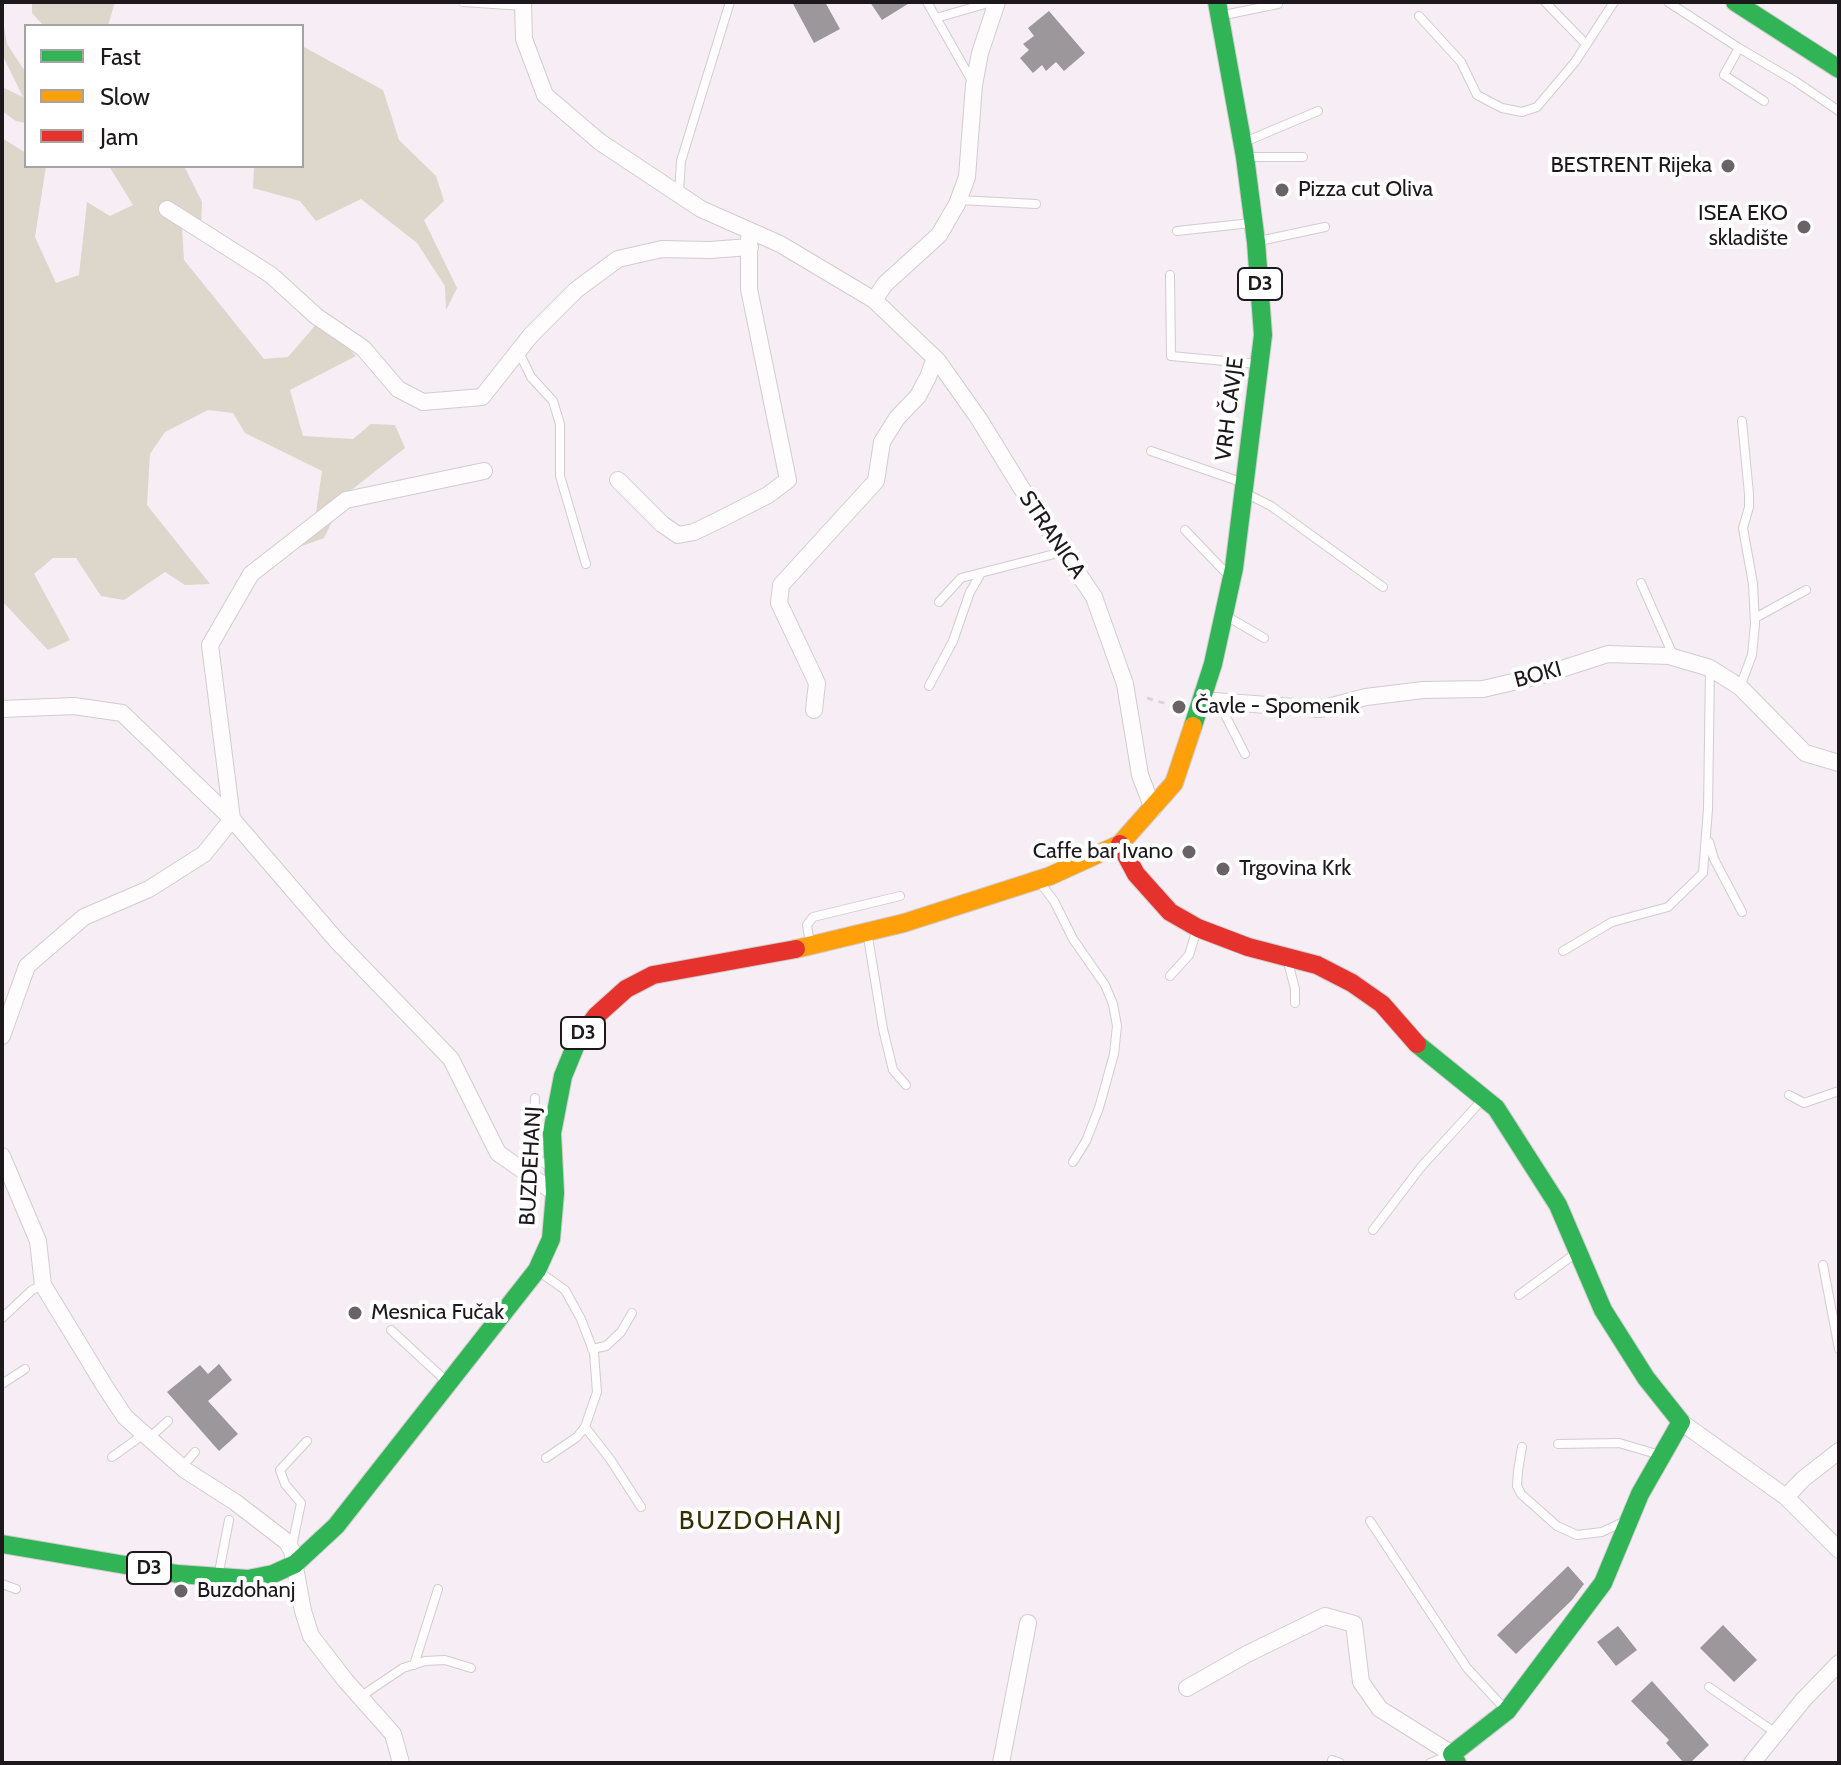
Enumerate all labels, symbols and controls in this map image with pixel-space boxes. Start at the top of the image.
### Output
legend [24,24,304,168]
text: Fast [100,42,141,71]
text: Slow [100,82,150,111]
text: Jam [100,122,138,151]
place label: BESTRENT Rijeka [1550,153,1712,179]
marker: BESTRENT Rijeka [1719,157,1737,175]
place label: Pizza cut Oliva [1298,177,1433,203]
marker: Pizza cut Oliva [1273,181,1291,199]
place label: ISEA EKO skladište [1698,201,1788,252]
marker: ISEA EKO skladište [1795,218,1813,236]
road number: D3 [1238,268,1282,300]
street label: VRH ČAVJE [1211,356,1249,462]
street label: STRANICA [1013,486,1091,584]
street label: BOKI [1511,656,1565,694]
place label: Čavle - Spomenik [1195,694,1360,720]
marker: Čavle - Spomenik [1170,698,1188,716]
place label: Caffe bar Ivano [1033,839,1173,865]
marker: Caffe bar Ivano [1180,843,1198,861]
place label: Trgovina Krk [1239,856,1351,882]
marker: Trgovina Krk [1214,860,1232,878]
road number: D3 [561,1017,605,1049]
street label: BUZDEHANJ [515,1106,547,1226]
place label: Mesnica Fučak [371,1300,504,1326]
marker: Mesnica Fučak [346,1304,364,1322]
district label: BUZDOHANJ [679,1505,843,1537]
road number: D3 [127,1552,171,1584]
place label: Buzdohanj [197,1578,295,1604]
marker: Buzdohanj [172,1582,190,1600]

